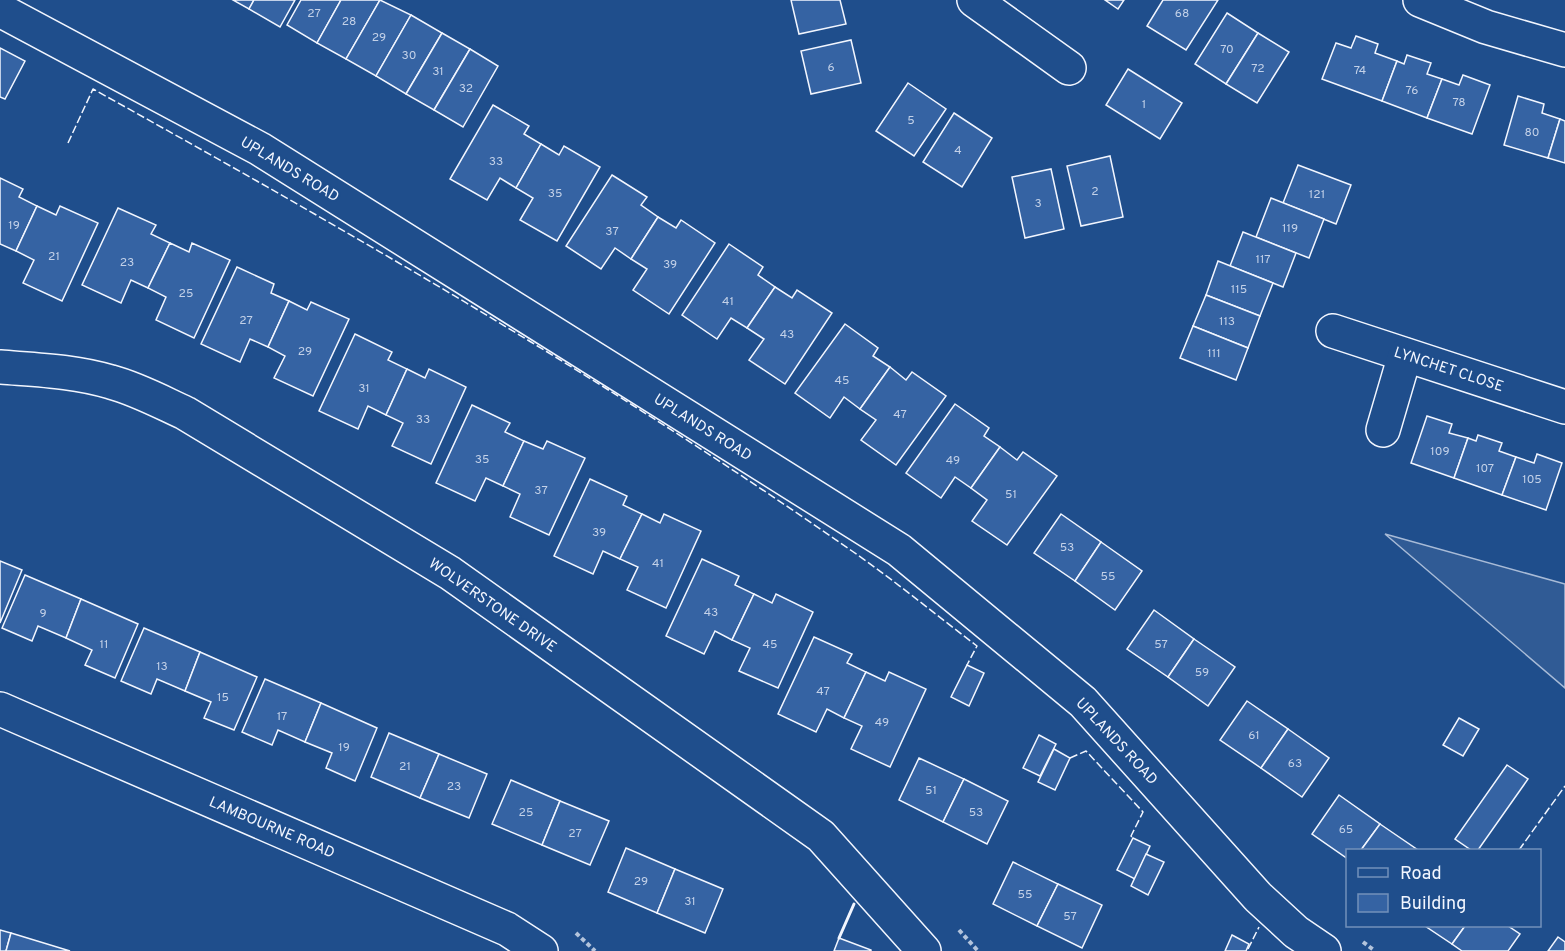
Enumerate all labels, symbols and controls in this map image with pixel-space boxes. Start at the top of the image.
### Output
house number: 27 [307,6,321,22]
house number: 68 [1175,6,1189,22]
house number: 28 [342,14,356,30]
house number: 29 [372,30,386,46]
house number: 70 [1220,42,1234,58]
house number: 30 [402,48,416,64]
house number: 6 [827,60,835,76]
house number: 72 [1251,61,1265,77]
house number: 74 [1354,63,1366,79]
house number: 31 [432,64,444,80]
house number: 32 [459,81,473,97]
house number: 76 [1406,83,1418,99]
house number: 78 [1452,95,1466,111]
house number: 1 [1142,97,1146,113]
house number: 5 [907,113,915,129]
house number: 80 [1525,125,1539,141]
street label: UPLANDS ROAD [236,133,342,207]
house number: 4 [954,143,962,159]
house number: 33 [489,154,503,170]
house number: 2 [1091,184,1099,200]
house number: 35 [548,186,562,202]
house number: 121 [1309,187,1325,203]
house number: 3 [1034,196,1042,212]
house number: 19 [8,218,20,234]
house number: 119 [1282,221,1298,237]
house number: 37 [605,224,619,240]
house number: 21 [48,249,60,265]
house number: 117 [1255,252,1271,268]
house number: 23 [120,255,134,271]
house number: 39 [663,257,677,273]
house number: 115 [1231,282,1247,298]
house number: 25 [179,286,193,302]
house number: 41 [722,294,734,310]
house number: 27 [239,313,253,329]
house number: 113 [1219,314,1235,330]
house number: 43 [780,327,794,343]
house number: 29 [298,344,312,360]
street label: LYNCHET CLOSE [1391,344,1506,397]
house number: 111 [1207,346,1221,362]
house number: 45 [835,373,849,389]
house number: 31 [358,381,370,397]
street label: UPLANDS ROAD [650,391,755,466]
house number: 47 [893,407,907,423]
house number: 33 [416,412,430,428]
house number: 109 [1430,444,1450,460]
house number: 35 [475,452,489,468]
house number: 49 [946,453,960,469]
house number: 107 [1476,461,1494,477]
house number: 105 [1522,472,1542,488]
house number: 37 [534,483,548,499]
house number: 51 [1005,487,1017,503]
house number: 39 [592,525,606,541]
house number: 53 [1060,540,1074,556]
street label: WOLVERSTONE DRIVE [424,555,560,658]
house number: 41 [652,556,664,572]
house number: 55 [1101,569,1115,585]
house number: 43 [704,605,718,621]
house number: 9 [39,606,47,622]
house number: 11 [100,637,108,653]
house number: 45 [763,637,777,653]
house number: 57 [1154,637,1168,653]
house number: 13 [156,659,168,675]
house number: 59 [1195,665,1209,681]
house number: 47 [816,684,830,700]
house number: 15 [217,690,229,706]
street label: UPLANDS ROAD [1071,695,1161,789]
house number: 17 [277,709,287,725]
house number: 49 [875,715,889,731]
house number: 61 [1248,728,1260,744]
house number: 19 [338,740,350,756]
house number: 63 [1288,756,1302,772]
house number: 21 [399,759,411,775]
house number: 23 [447,779,461,795]
house number: 51 [925,783,937,799]
street label: LAMBOURNE ROAD [206,793,337,864]
house number: 25 [519,805,533,821]
house number: 53 [969,805,983,821]
house number: 65 [1339,822,1353,838]
house number: 27 [568,826,582,842]
legend [1346,849,1541,927]
text: Road [1400,863,1442,886]
house number: 29 [634,874,648,890]
house number: 55 [1018,887,1032,903]
text: Building [1400,893,1466,916]
house number: 31 [684,894,696,910]
house number: 57 [1063,909,1077,925]

